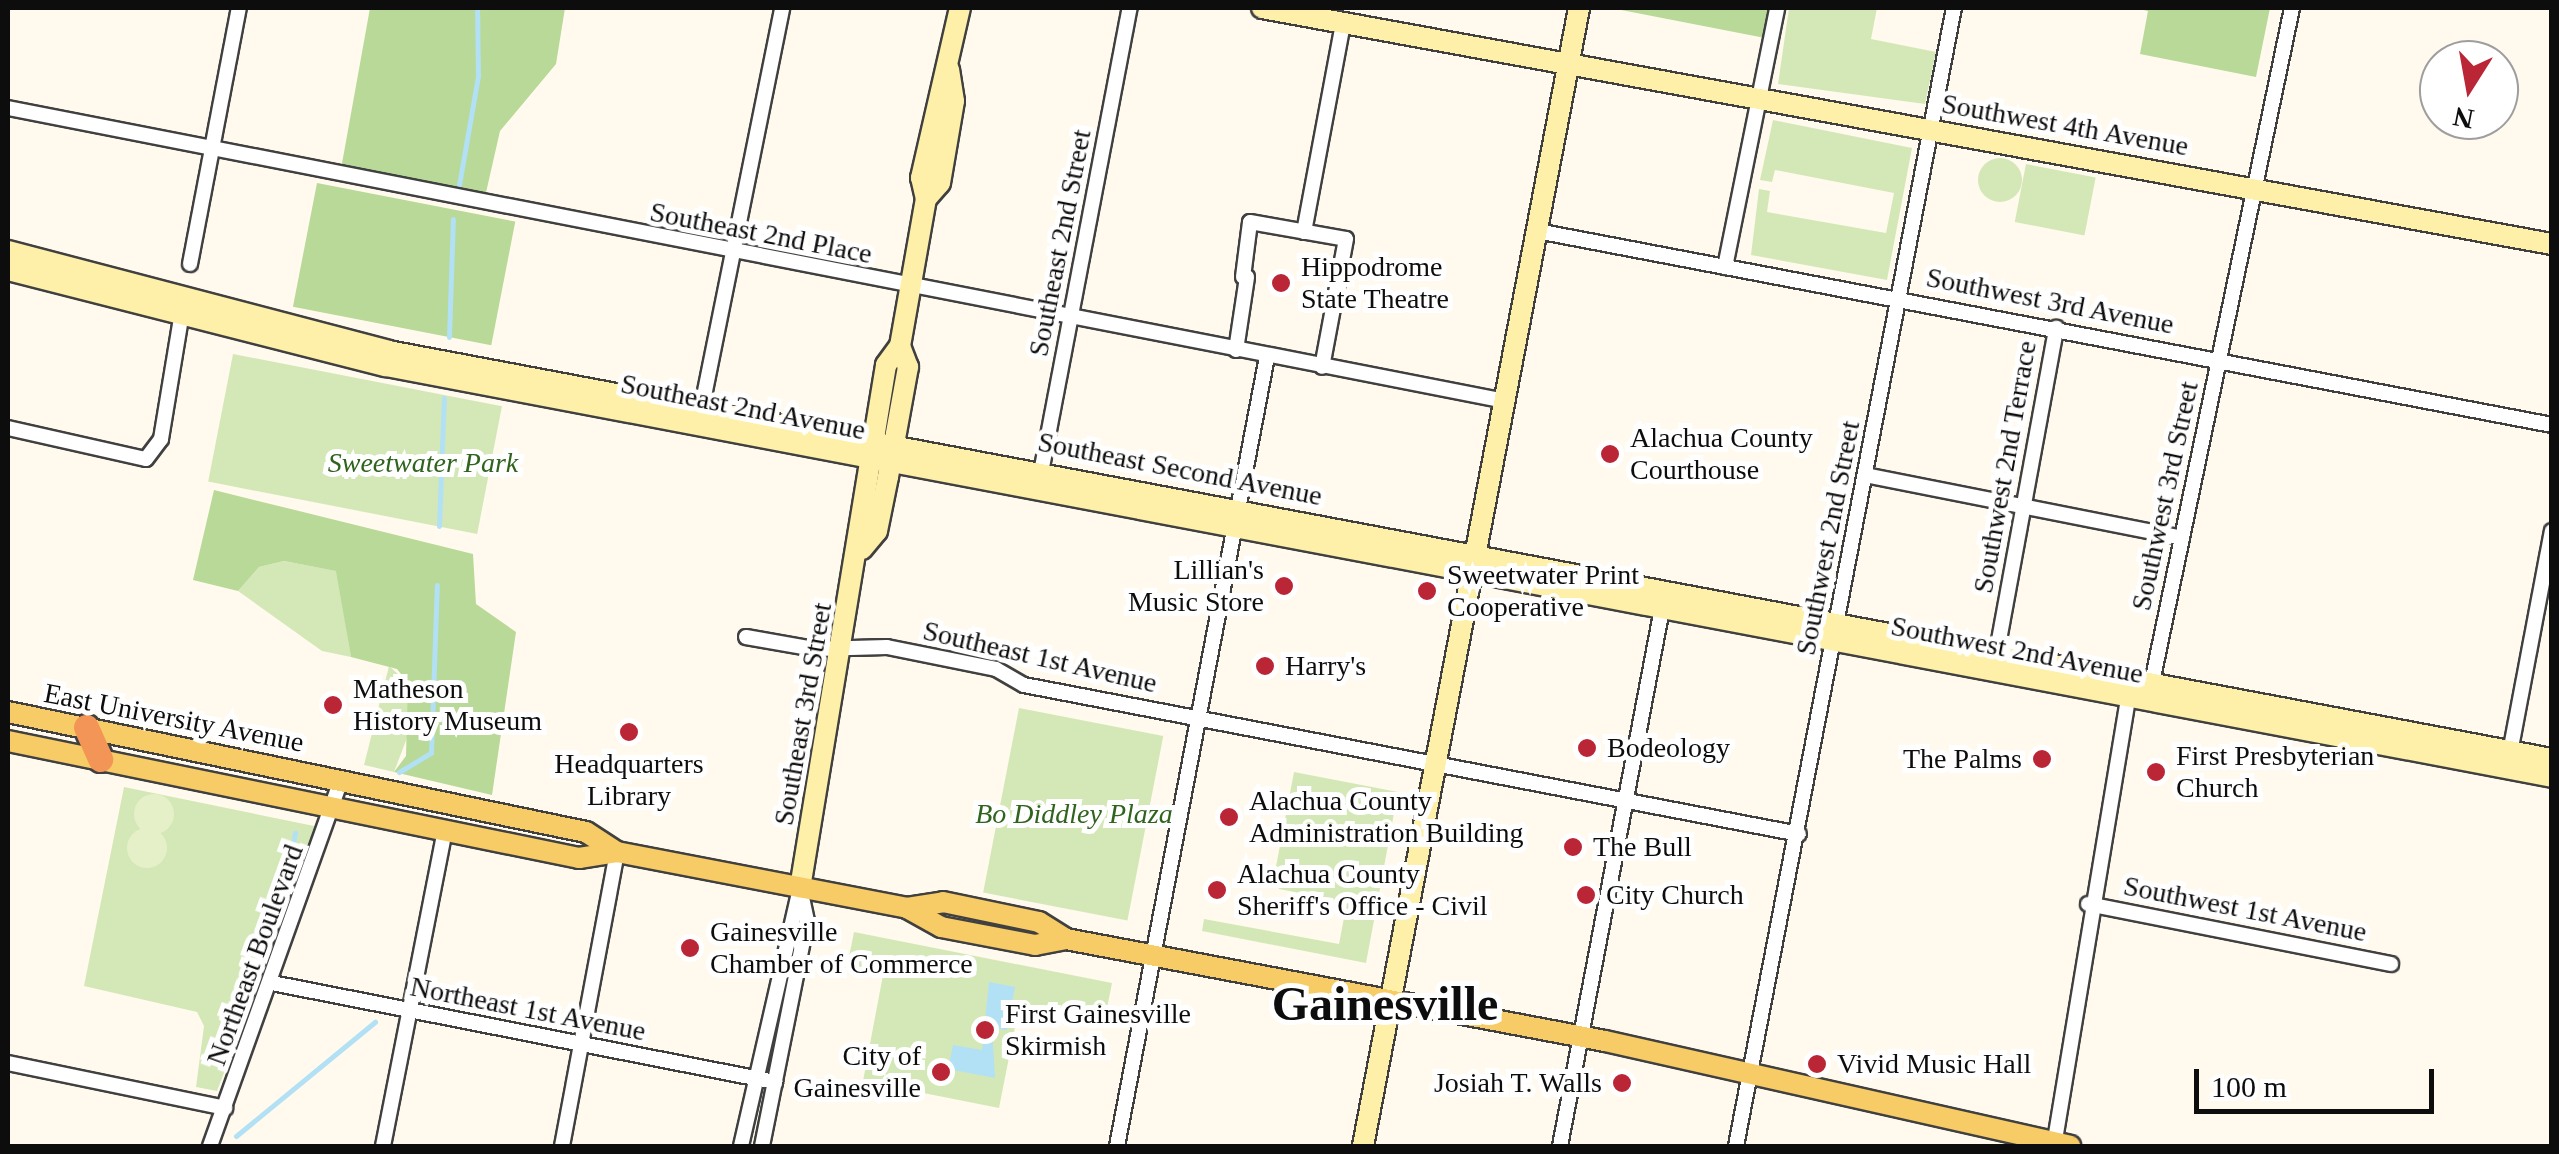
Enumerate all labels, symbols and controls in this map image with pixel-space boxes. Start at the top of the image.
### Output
north arrow [2419,40,2519,140]
street label: Southwest 4th Avenue [1938,87,2192,163]
text: N [2451,101,2476,135]
street label: Southeast 2nd Street [1022,127,1098,359]
street label: Southeast 2nd Place [647,195,875,271]
place label: Hippodrome State Theatre [1301,250,1449,316]
street label: Southwest 3rd Avenue [1923,260,2177,342]
marker: Hippodrome State Theatre [1270,272,1292,294]
street label: Southwest 2nd Terrace [1966,338,2044,596]
street label: Southeast 2nd Avenue [617,367,869,447]
street label: Southwest 3rd Street [2124,378,2206,614]
street label: Southwest 2nd Street [1789,418,1867,658]
place label: Alachua County Courthouse [1630,421,1813,487]
street label: Southeast Second Avenue [1034,425,1326,513]
marker: Alachua County Courthouse [1599,443,1621,465]
park label: Sweetwater Park [328,446,518,480]
place label: Lillian's Music Store [1128,553,1264,619]
place label: Sweetwater Print Cooperative [1447,558,1639,624]
marker: Lillian's Music Store [1273,575,1295,597]
marker: Sweetwater Print Cooperative [1416,580,1438,602]
street label: Southeast 3rd Street [767,600,839,828]
street label: Southwest 2nd Avenue [1887,609,2147,691]
street label: Southeast 1st Avenue [919,614,1161,700]
place label: Harry's [1285,649,1366,683]
marker: Harry's [1254,655,1276,677]
place label: Matheson History Museum [353,672,542,738]
street label: East University Avenue [41,676,307,760]
marker: Matheson History Museum [322,694,344,716]
marker: Headquarters Library [618,721,640,743]
place label: Bodeology [1607,731,1730,765]
marker: Bodeology [1576,737,1598,759]
place label: First Presbyterian Church [2176,739,2374,805]
place label: The Palms [1903,742,2022,776]
place label: Headquarters Library [554,747,704,813]
marker: The Palms [2031,748,2053,770]
marker: First Presbyterian Church [2145,761,2167,783]
place label: Alachua County Administration Building [1249,784,1524,850]
park label: Bo Diddley Plaza [975,797,1173,831]
marker: Alachua County Administration Building [1218,806,1240,828]
place label: The Bull [1593,830,1692,864]
marker: The Bull [1562,836,1584,858]
street label: Northeast Boulevard [199,840,311,1070]
place label: Alachua County Sheriff's Office - Civil [1237,857,1488,923]
street label: Southwest 1st Avenue [2120,869,2370,949]
place label: City Church [1606,878,1744,912]
marker: Alachua County Sheriff's Office - Civil [1206,879,1228,901]
marker: City Church [1575,884,1597,906]
place label: Gainesville Chamber of Commerce [710,915,973,981]
marker: Gainesville Chamber of Commerce [679,937,701,959]
street label: Northeast 1st Avenue [407,970,649,1048]
district label: Gainesville [1272,975,1498,1033]
place label: First Gainesville Skirmish [1005,997,1191,1063]
marker: First Gainesville Skirmish [974,1019,996,1041]
place label: City of Gainesville [793,1039,921,1105]
place label: Vivid Music Hall [1837,1047,2031,1081]
scale bar [2199,1049,2439,1111]
marker: Vivid Music Hall [1806,1053,1828,1075]
marker: City of Gainesville [930,1061,952,1083]
place label: Josiah T. Walls [1433,1066,1602,1100]
text: 100 m [2211,1070,2287,1103]
marker: Josiah T. Walls [1611,1072,1633,1094]

